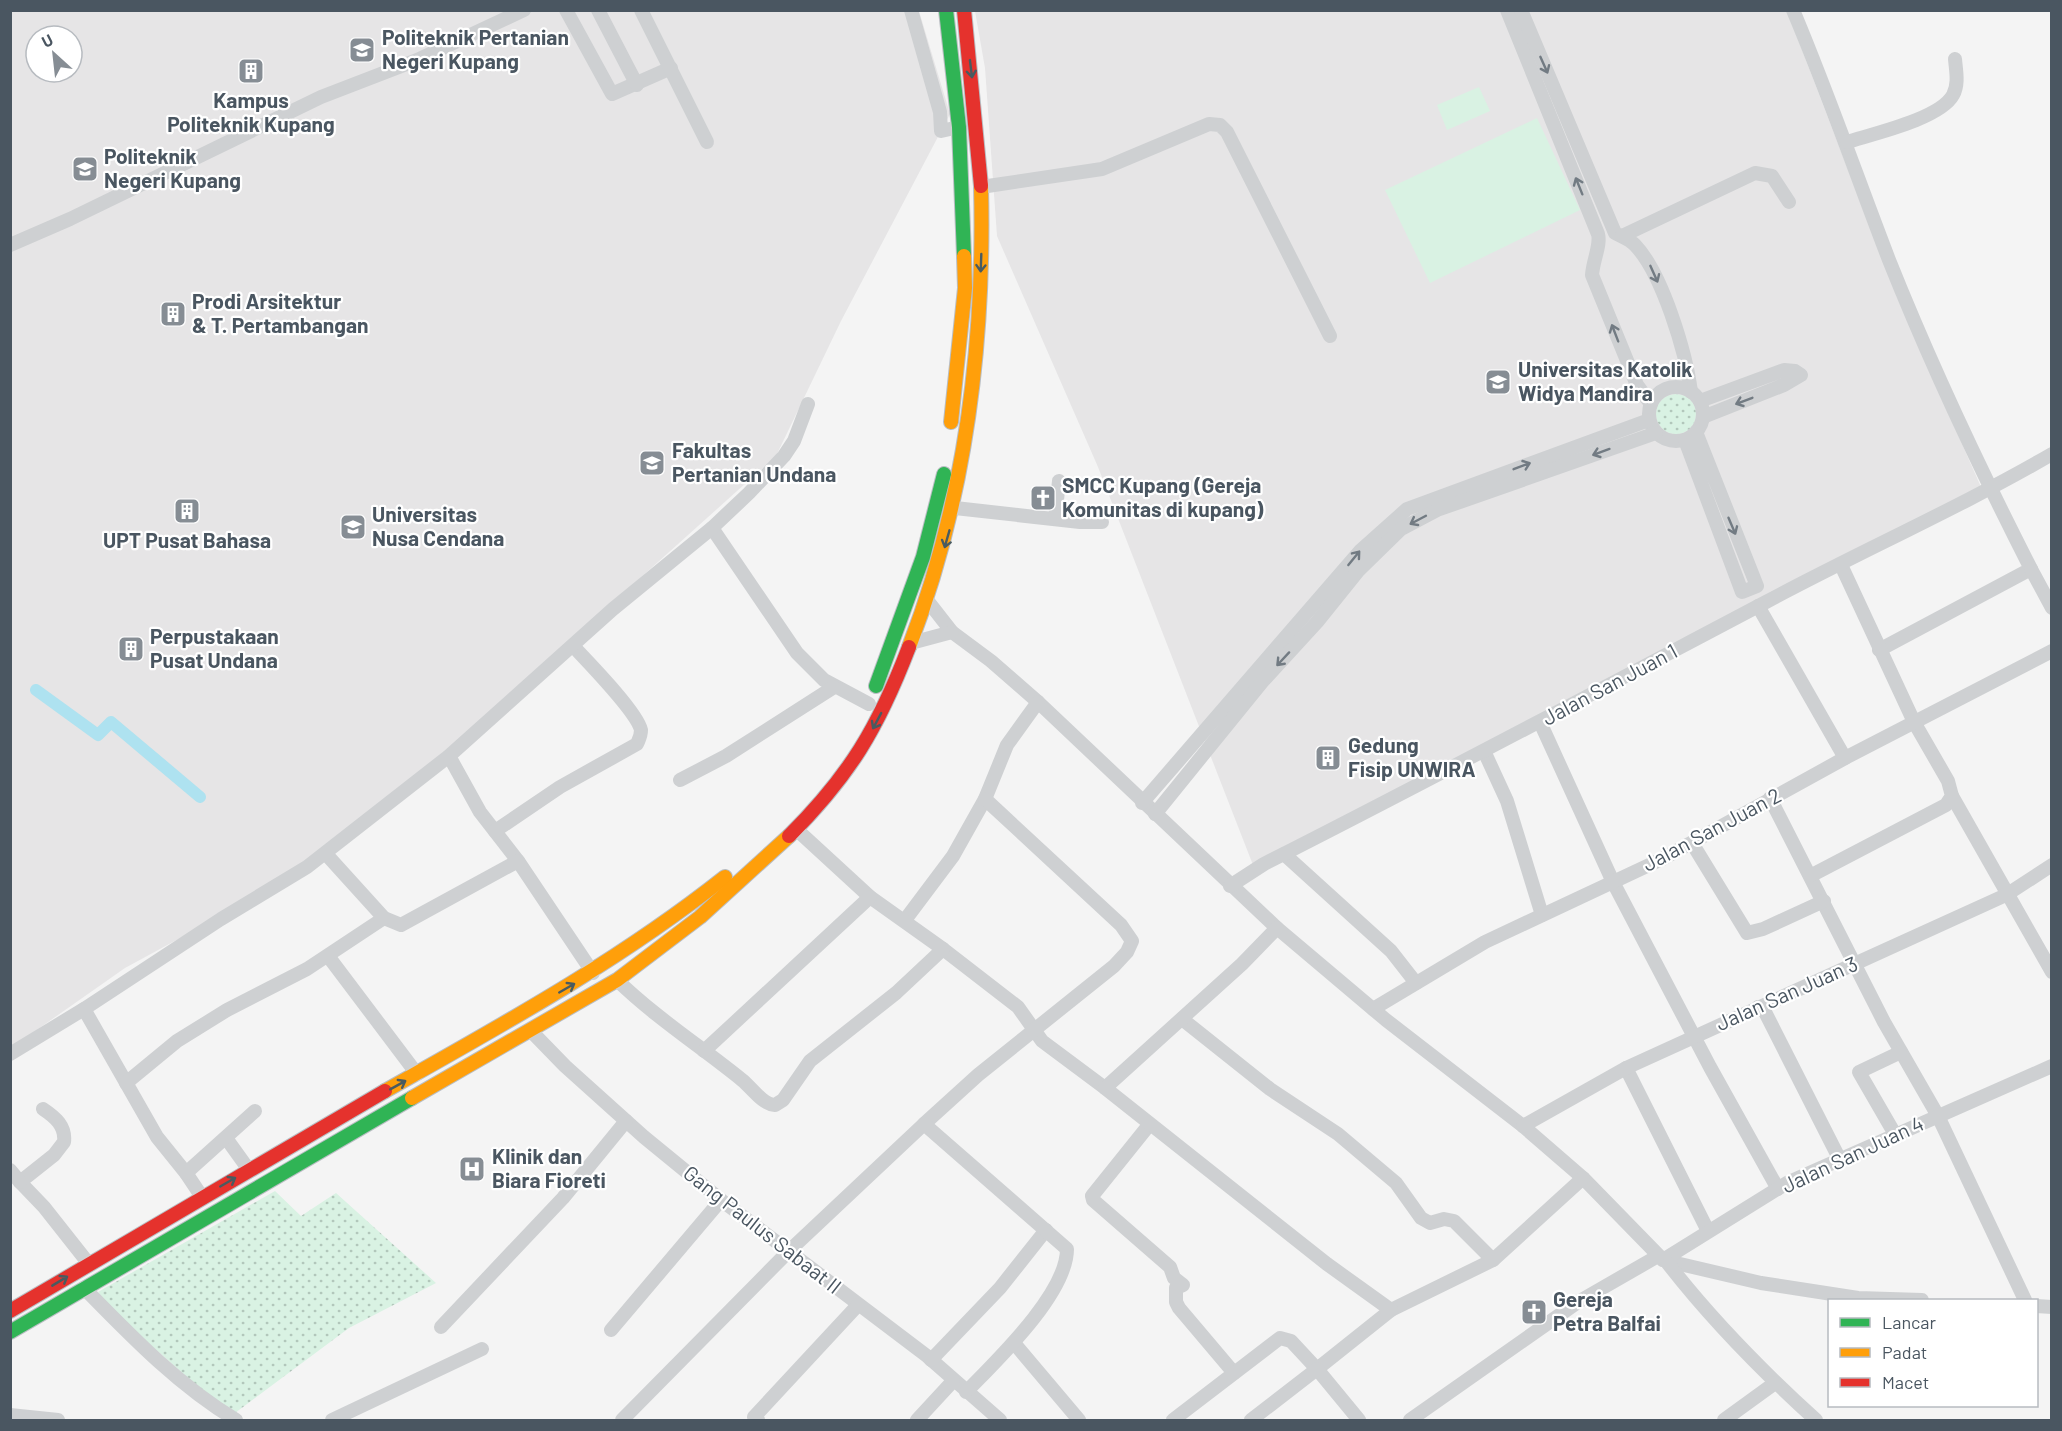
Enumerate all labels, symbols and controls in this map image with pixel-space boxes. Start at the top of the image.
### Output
north arrow [24,24,84,84]
place label: Politeknik Pertanian Negeri Kupang [382,24,569,73]
text: U [38,29,56,51]
school or university icon: Politeknik Pertanian Negeri Kupang [347,35,377,65]
one-way arrow [1538,55,1550,73]
building icon: Kampus Politeknik Kupang [236,56,266,86]
one-way arrow [966,58,977,78]
place label: Kampus Politeknik Kupang [167,87,335,136]
place label: Politeknik Negeri Kupang [104,143,241,192]
school or university icon: Politeknik Negeri Kupang [70,154,100,184]
one-way arrow [1572,177,1583,196]
one-way arrow [976,253,987,273]
one-way arrow [1649,264,1660,282]
place label: Prodi Arsitektur & T. Pertambangan [192,288,369,337]
building icon: Prodi Arsitektur & T. Pertambangan [158,299,188,329]
one-way arrow [1608,325,1619,343]
place label: Universitas Katolik Widya Mandira [1518,356,1693,405]
school or university icon: Universitas Katolik Widya Mandira [1483,367,1513,397]
one-way arrow [1735,396,1753,407]
place label: Fakultas Pertanian Undana [672,437,836,486]
school or university icon: Fakultas Pertanian Undana [637,448,667,478]
one-way arrow [1592,448,1610,459]
one-way arrow [1512,460,1530,471]
place label: SMCC Kupang (Gereja Komunitas di kupang) [1062,472,1264,521]
church icon: SMCC Kupang (Gereja Komunitas di kupang) [1028,483,1058,513]
building icon: UPT Pusat Bahasa [172,496,202,526]
place label: Universitas Nusa Cendana [372,501,504,550]
school or university icon: Universitas Nusa Cendana [338,512,368,542]
one-way arrow [1410,514,1427,526]
one-way arrow [1727,516,1738,534]
place label: UPT Pusat Bahasa [103,527,271,552]
one-way arrow [941,529,952,548]
one-way arrow [1347,551,1361,566]
place label: Perpustakaan Pusat Undana [150,623,279,672]
building icon: Perpustakaan Pusat Undana [116,634,146,664]
street label: Jalan San Juan 1 [1537,638,1681,730]
one-way arrow [1276,652,1290,667]
one-way arrow [871,712,883,729]
place label: Gedung Fisip UNWIRA [1348,732,1476,781]
building icon: Gedung Fisip UNWIRA [1313,743,1343,773]
street label: Jalan San Juan 2 [1638,782,1785,876]
street label: Jalan San Juan 3 [1711,950,1861,1035]
one-way arrow [558,982,575,994]
one-way arrow [388,1079,406,1090]
street label: Jalan San Juan 4 [1777,1110,1927,1197]
place label: Klinik dan Biara Fioreti [492,1143,606,1192]
hospital icon: Klinik dan Biara Fioreti [457,1154,487,1184]
street label: Gang Paulus Sabaat II [679,1159,847,1298]
one-way arrow [219,1176,237,1187]
one-way arrow [51,1274,68,1286]
place label: Gereja Petra Balfai [1553,1286,1661,1335]
church icon: Gereja Petra Balfai [1519,1297,1549,1327]
legend [1828,1299,2038,1407]
text: Lancar [1882,1311,1937,1333]
text: Padat [1882,1341,1927,1363]
text: Macet [1882,1371,1929,1393]

